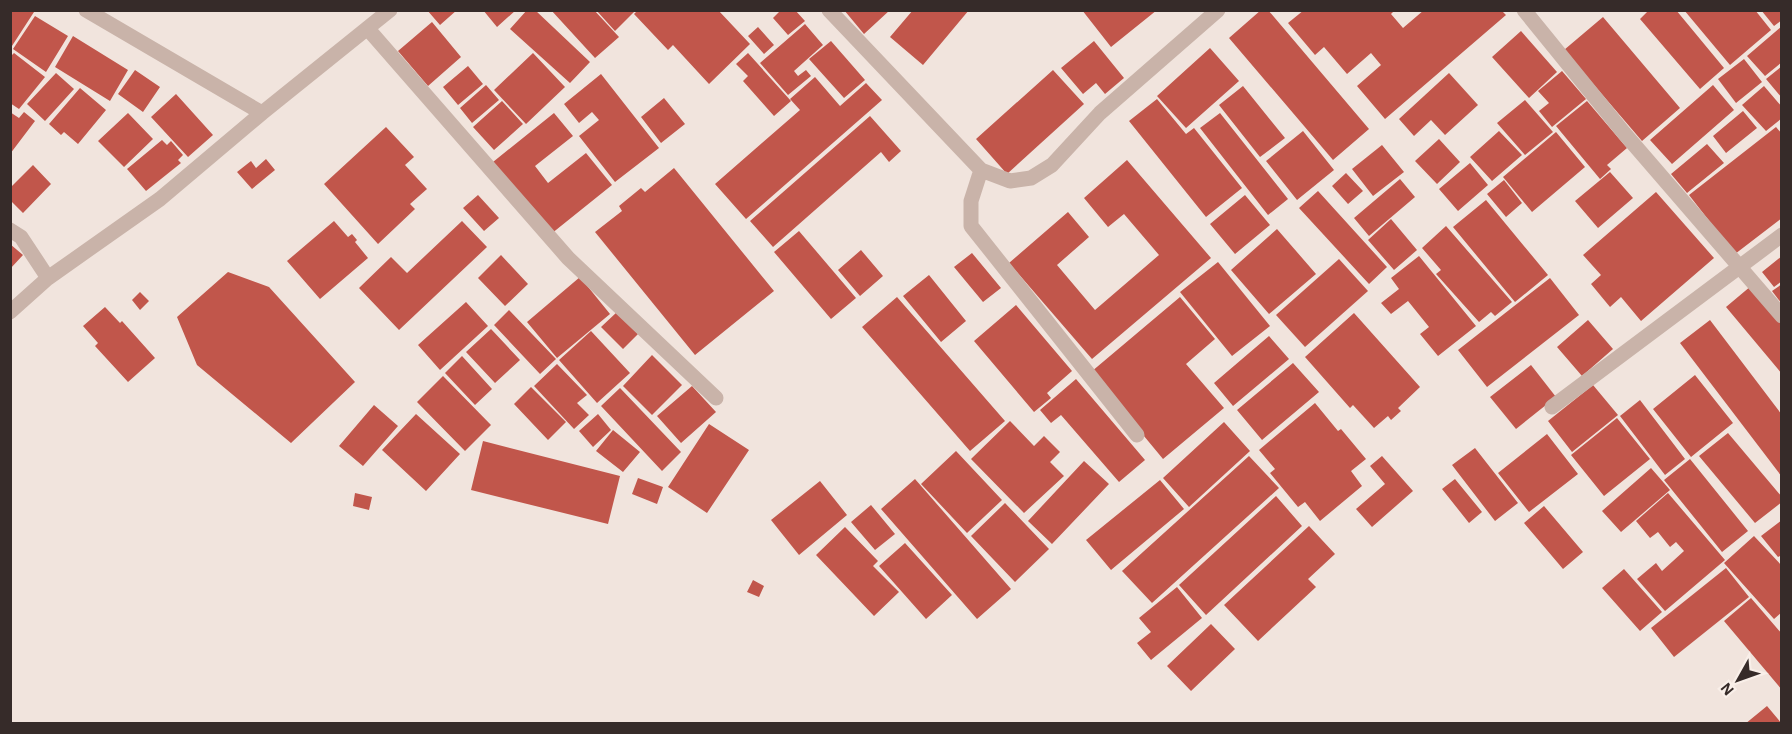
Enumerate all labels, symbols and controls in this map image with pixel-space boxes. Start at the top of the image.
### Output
north arrow [1708,650,1768,710]
text: N [1718,680,1737,698]

